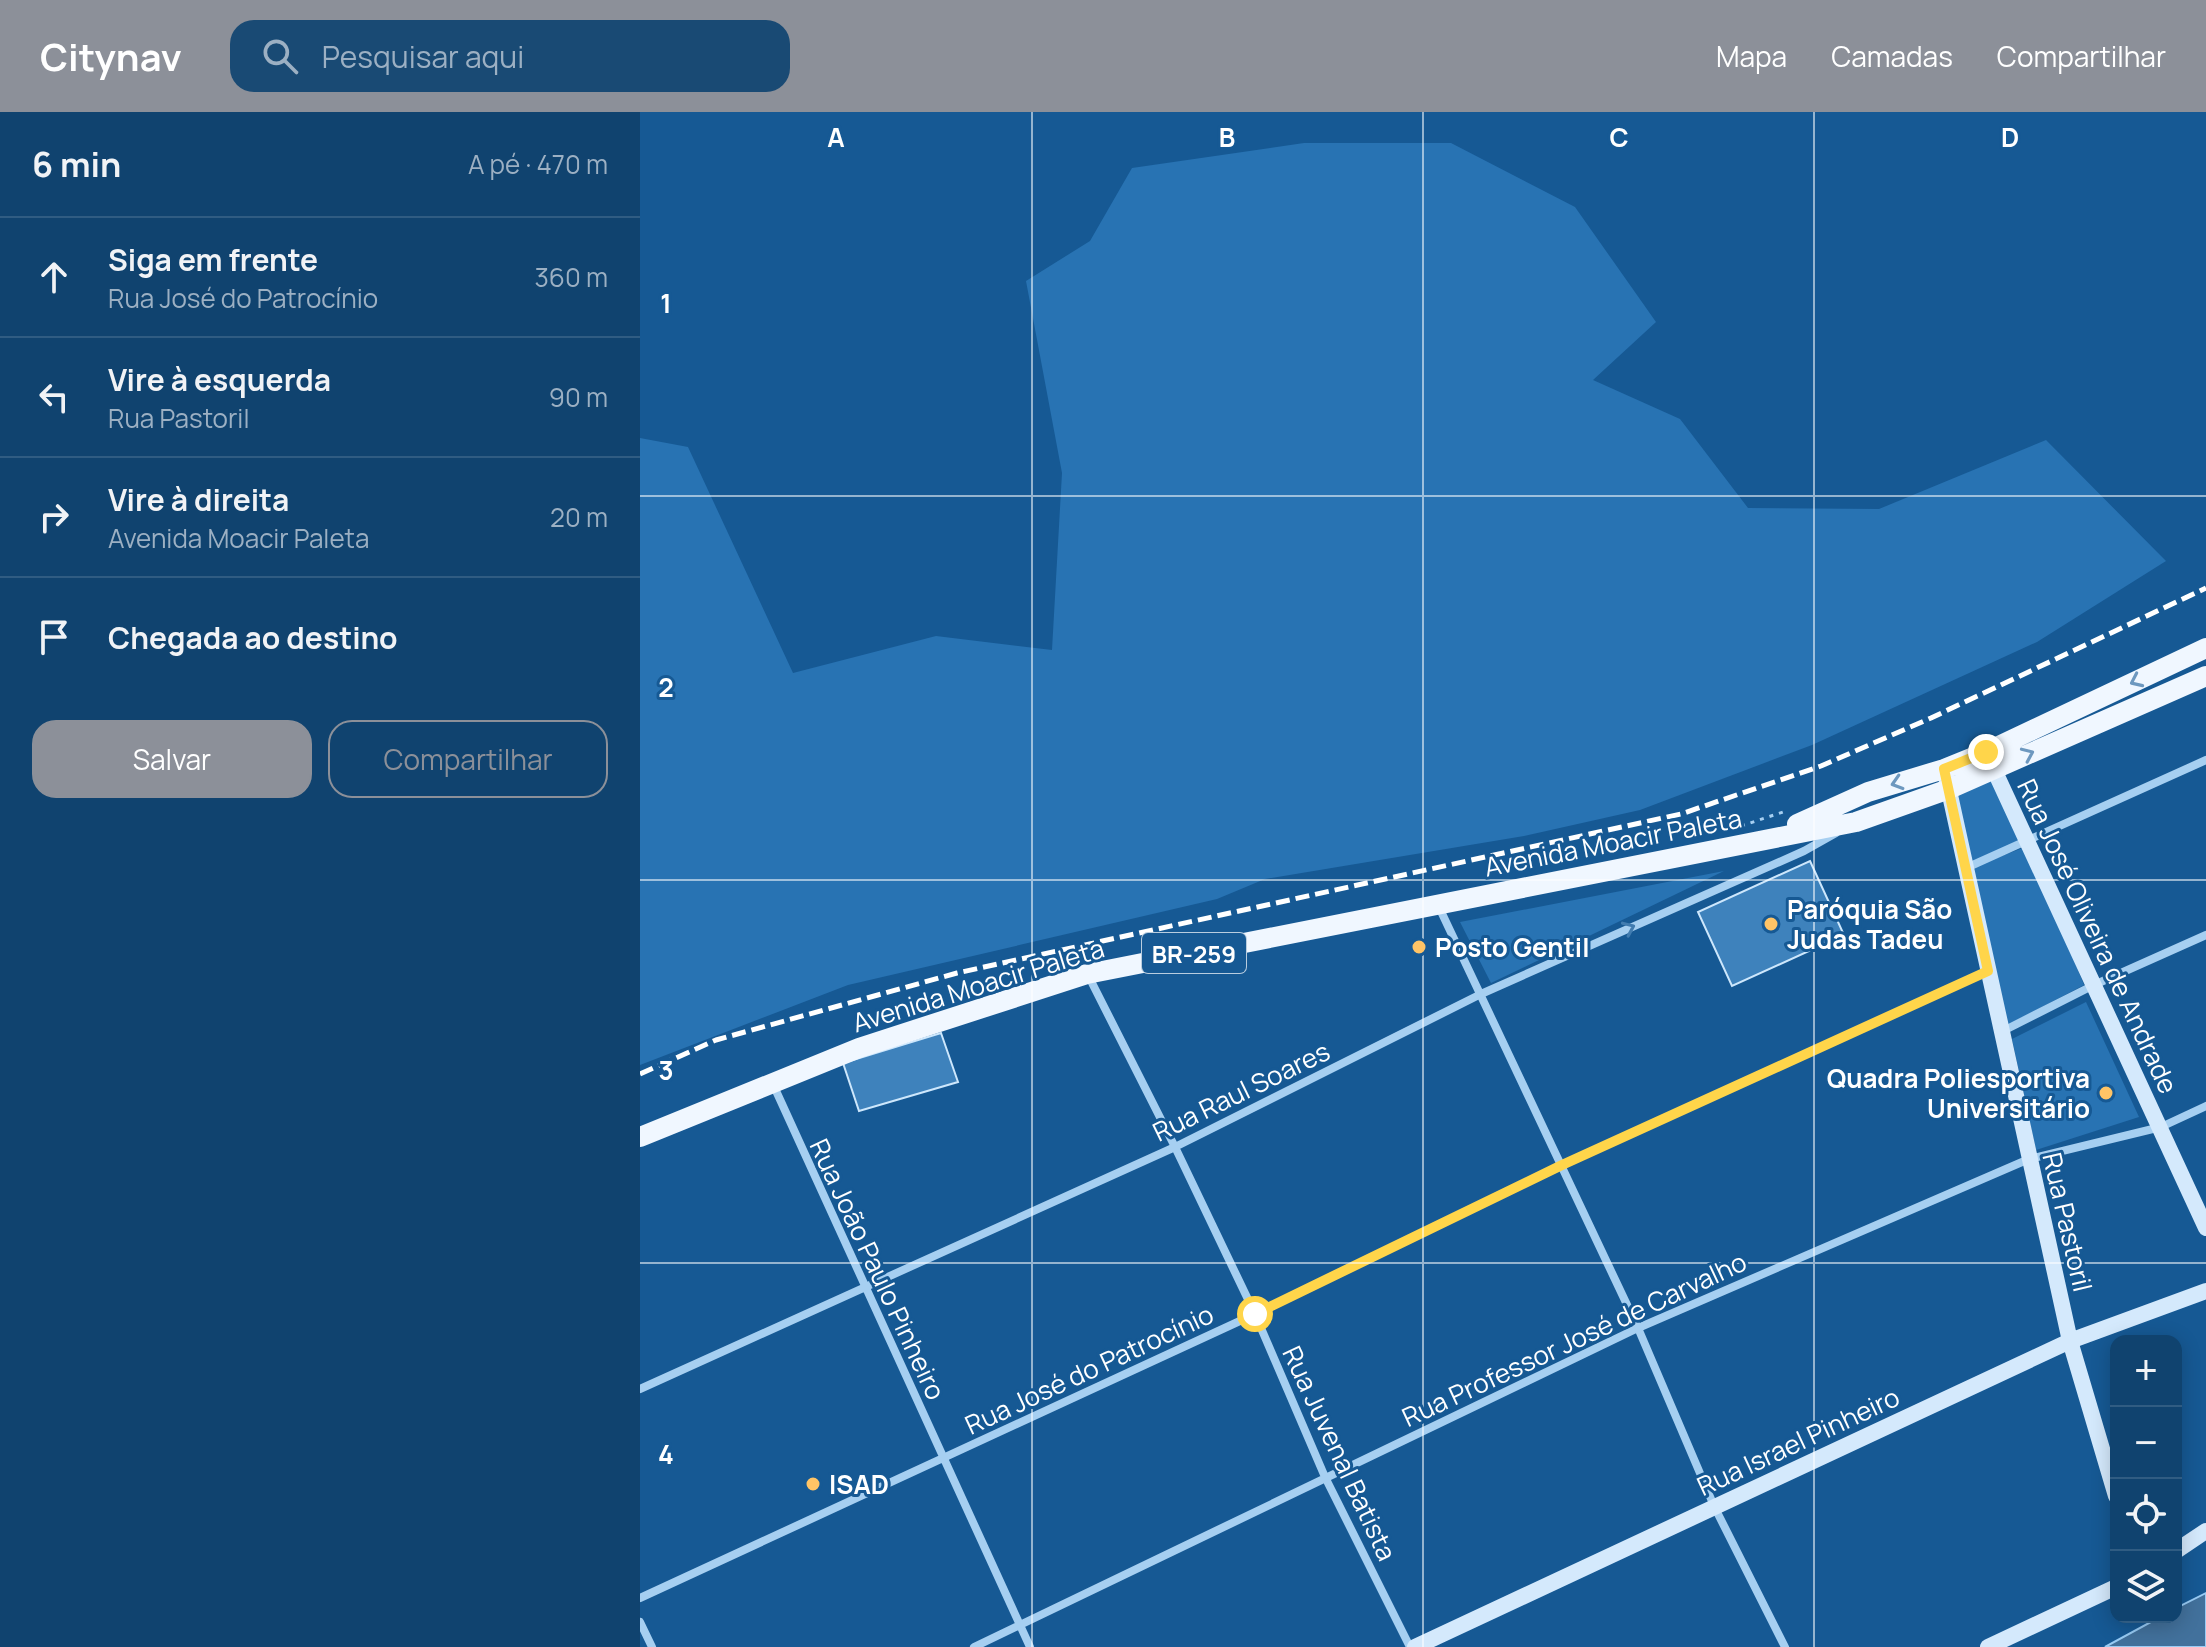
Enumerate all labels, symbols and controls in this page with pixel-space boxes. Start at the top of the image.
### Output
search box [230,20,790,92]
text: Citynav [40,30,182,82]
icon: search [258,34,302,78]
text: Pesquisar aqui [322,36,524,77]
text: Mapa [1716,37,1787,75]
text: Camadas [1831,37,1953,75]
text: Compartilhar [1997,37,2166,75]
text: A [827,119,845,155]
text: B [1219,119,1235,155]
text: C [1609,119,1629,155]
text: D [2001,119,2019,155]
text: 6 min [32,141,121,187]
text: A pé · 470 m [468,146,608,182]
text: Siga em frente [108,239,318,280]
icon: ahead [32,255,76,299]
text: 360 m [534,259,608,295]
text: Rua José do Patrocínio [108,280,378,316]
text: 1 [660,285,672,321]
text: Vire à esquerda [108,359,331,400]
icon: left [32,375,76,419]
text: 90 m [549,379,608,415]
text: Rua Pastoril [108,400,249,436]
text: Vire à direita [108,479,289,520]
icon: right [32,495,76,539]
text: 20 m [550,499,608,535]
text: Avenida Moacir Paleta [108,520,369,556]
icon: arrive [32,615,76,659]
text: Chegada ao destino [108,617,398,658]
text: 2 [658,669,674,705]
one-way arrow [2129,671,2144,687]
button: Salvar [32,720,312,798]
button: Compartilhar [328,720,608,798]
route end [1968,734,2004,770]
one-way arrow [2019,748,2034,764]
street label: Rua José Oliveira de Andrade [2009,773,2187,1099]
one-way arrow [1891,774,1905,790]
street label: Avenida Moacir Paleta [1481,799,1745,885]
place label: Paróquia São Judas Tadeu [1787,891,1952,957]
marker: Paróquia São Judas Tadeu [1762,915,1780,933]
one-way arrow [1621,922,1635,938]
place label: Posto Gentil [1435,929,1589,965]
street label: Avenida Moacir Paleta [848,930,1108,1040]
road number: BR-259 [1142,933,1246,973]
marker: Posto Gentil [1410,938,1428,956]
street label: Rua Raul Soares [1146,1033,1336,1149]
text: 3 [658,1052,674,1088]
place label: Quadra Poliesportiva Universitário [1827,1060,2090,1126]
marker: Quadra Poliesportiva Universitário [2097,1084,2115,1102]
street label: Rua João Paulo Pinheiro [802,1133,954,1405]
street label: Rua Pastoril [2035,1149,2101,1295]
street label: Rua Professor José de Carvalho [1396,1243,1752,1435]
street label: Rua José do Patrocínio [959,1296,1219,1442]
route start [1237,1296,1273,1332]
map controls [2110,1335,2182,1623]
button: + [2110,1335,2182,1407]
street label: Rua Juvenal Batista [1274,1340,1406,1566]
street label: Rua Israel Pinheiro [1691,1378,1905,1504]
button: − [2110,1407,2182,1479]
text: 4 [658,1436,674,1472]
place label: ISAD [829,1466,889,1502]
marker: ISAD [804,1475,822,1493]
button: locate [2110,1479,2182,1551]
button: layers [2110,1551,2182,1623]

